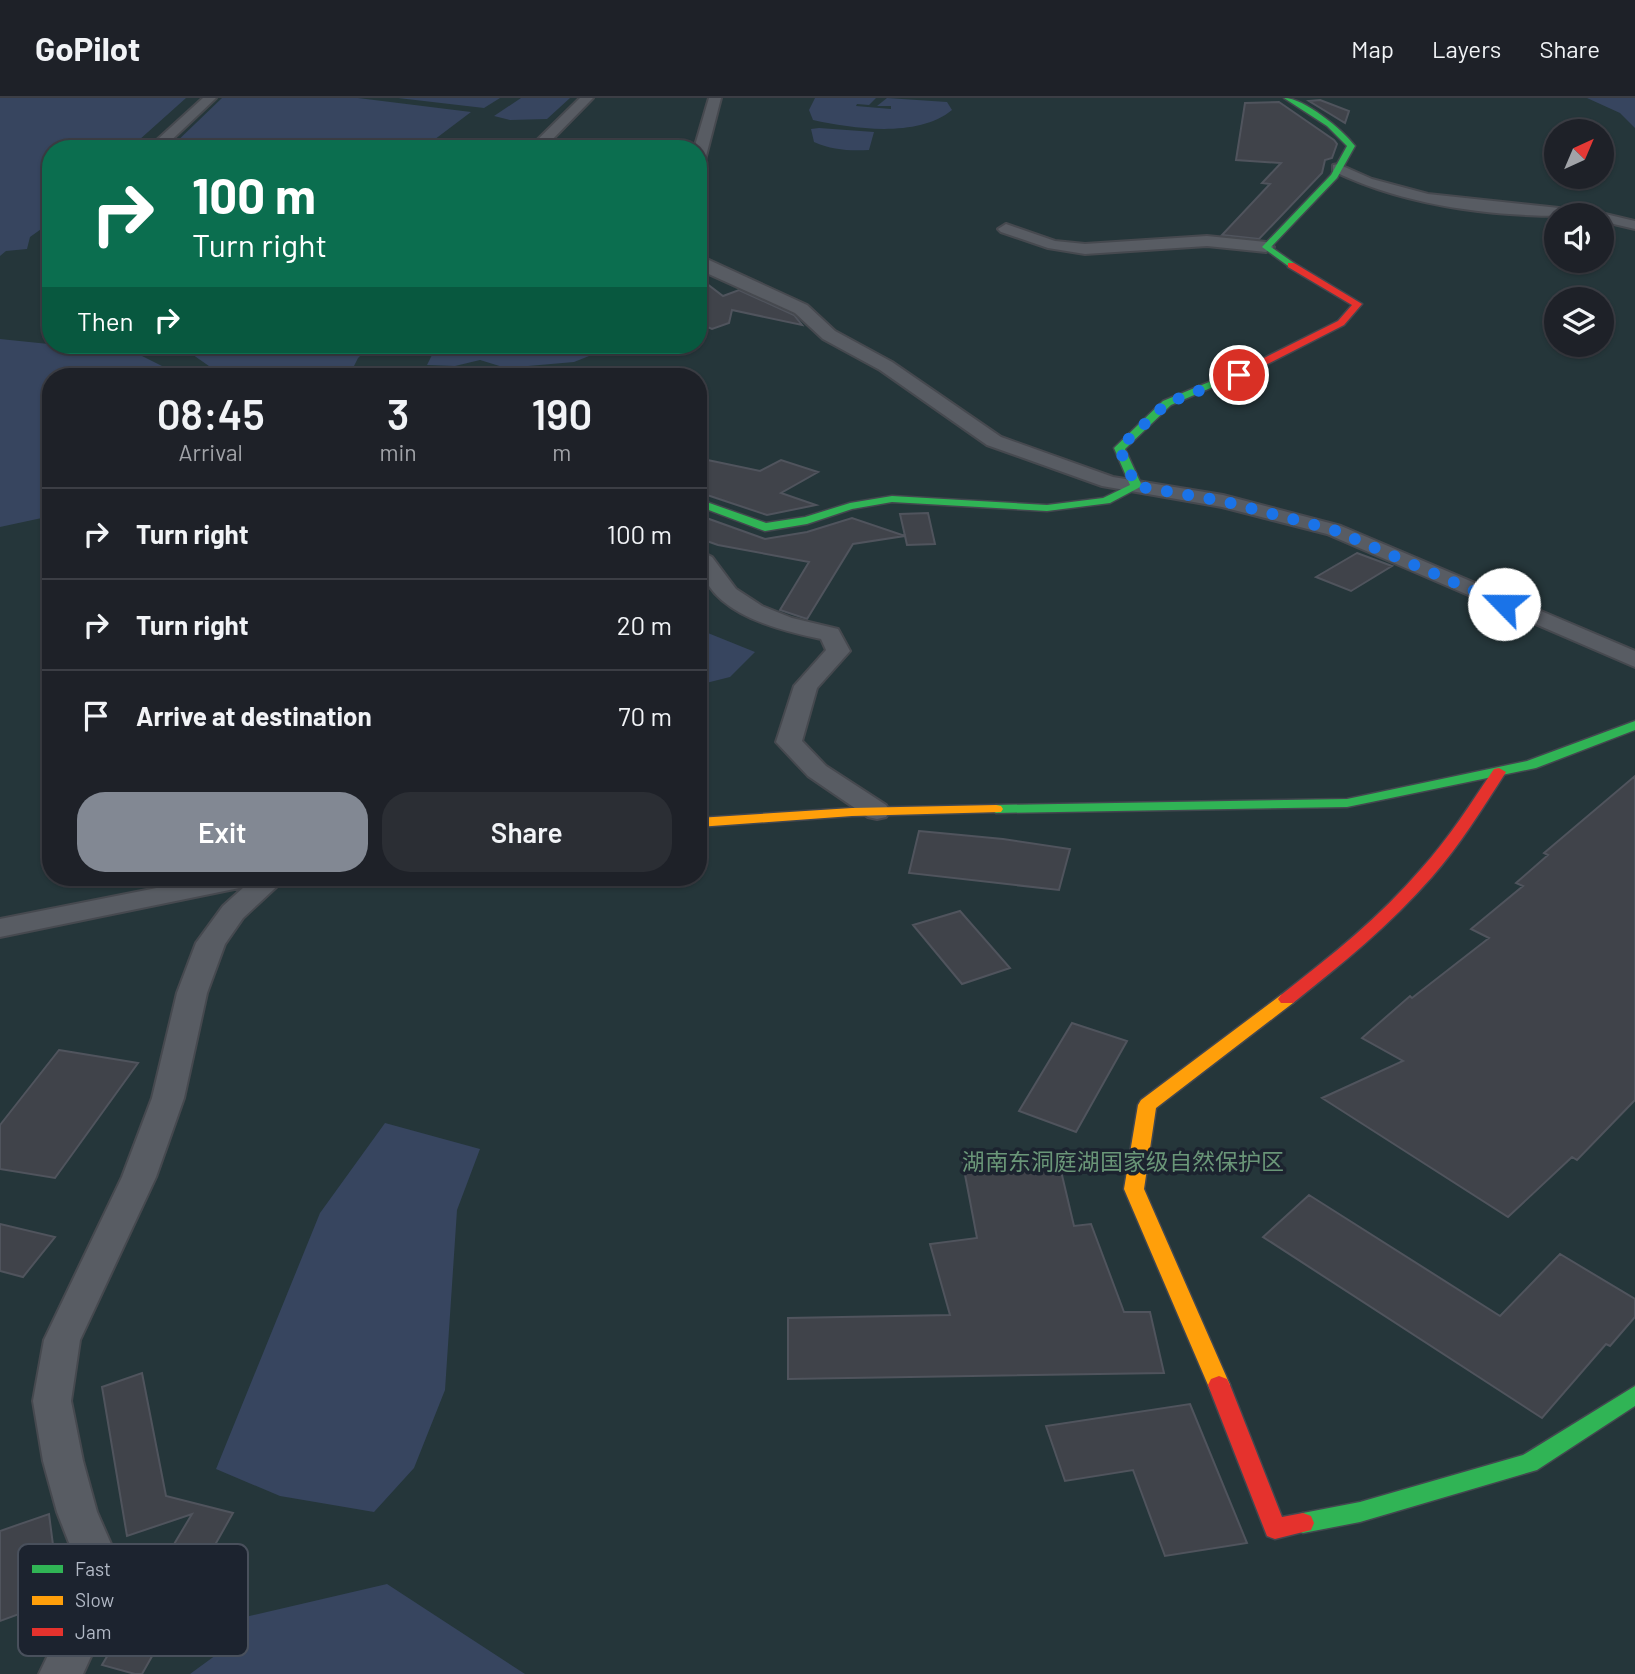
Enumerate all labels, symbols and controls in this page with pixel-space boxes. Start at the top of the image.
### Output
text: GoPilot [35,28,140,68]
text: Map [1351,34,1394,63]
text: Layers [1432,34,1501,63]
text: Share [1539,34,1600,63]
north arrow [1544,119,1614,189]
map controls [1544,119,1614,357]
text: 100 m [192,165,316,224]
icon: right [77,168,168,259]
button: sound [1544,203,1614,273]
text: Turn right [192,225,327,263]
button: layers [1544,287,1614,357]
icon: right [148,301,186,339]
text: Then [77,305,134,336]
pin [1209,345,1269,405]
icon: arrive [1220,356,1258,394]
text: 08:45 [157,388,265,438]
text: 3 [387,388,409,438]
text: 190 [531,388,592,438]
text: Arrival [179,438,243,466]
text: min [379,438,417,466]
text: m [552,438,571,466]
icon: right [77,515,115,553]
text: Turn right [136,518,249,549]
text: 100 m [607,518,672,549]
position arrow [1467,567,1541,641]
icon: right [77,606,115,644]
text: Turn right [136,609,249,640]
text: 20 m [617,609,672,640]
icon: arrive [77,697,115,735]
text: Arrive at destination [136,700,372,731]
text: 70 m [618,700,672,731]
button: Exit [77,792,368,872]
button: Share [382,792,672,872]
park label: 湖南东洞庭湖国家级自然保护区 [962,1147,1284,1175]
legend [18,1544,248,1656]
text: Fast [75,1557,111,1580]
text: Slow [75,1588,114,1611]
text: Jam [75,1620,111,1643]

